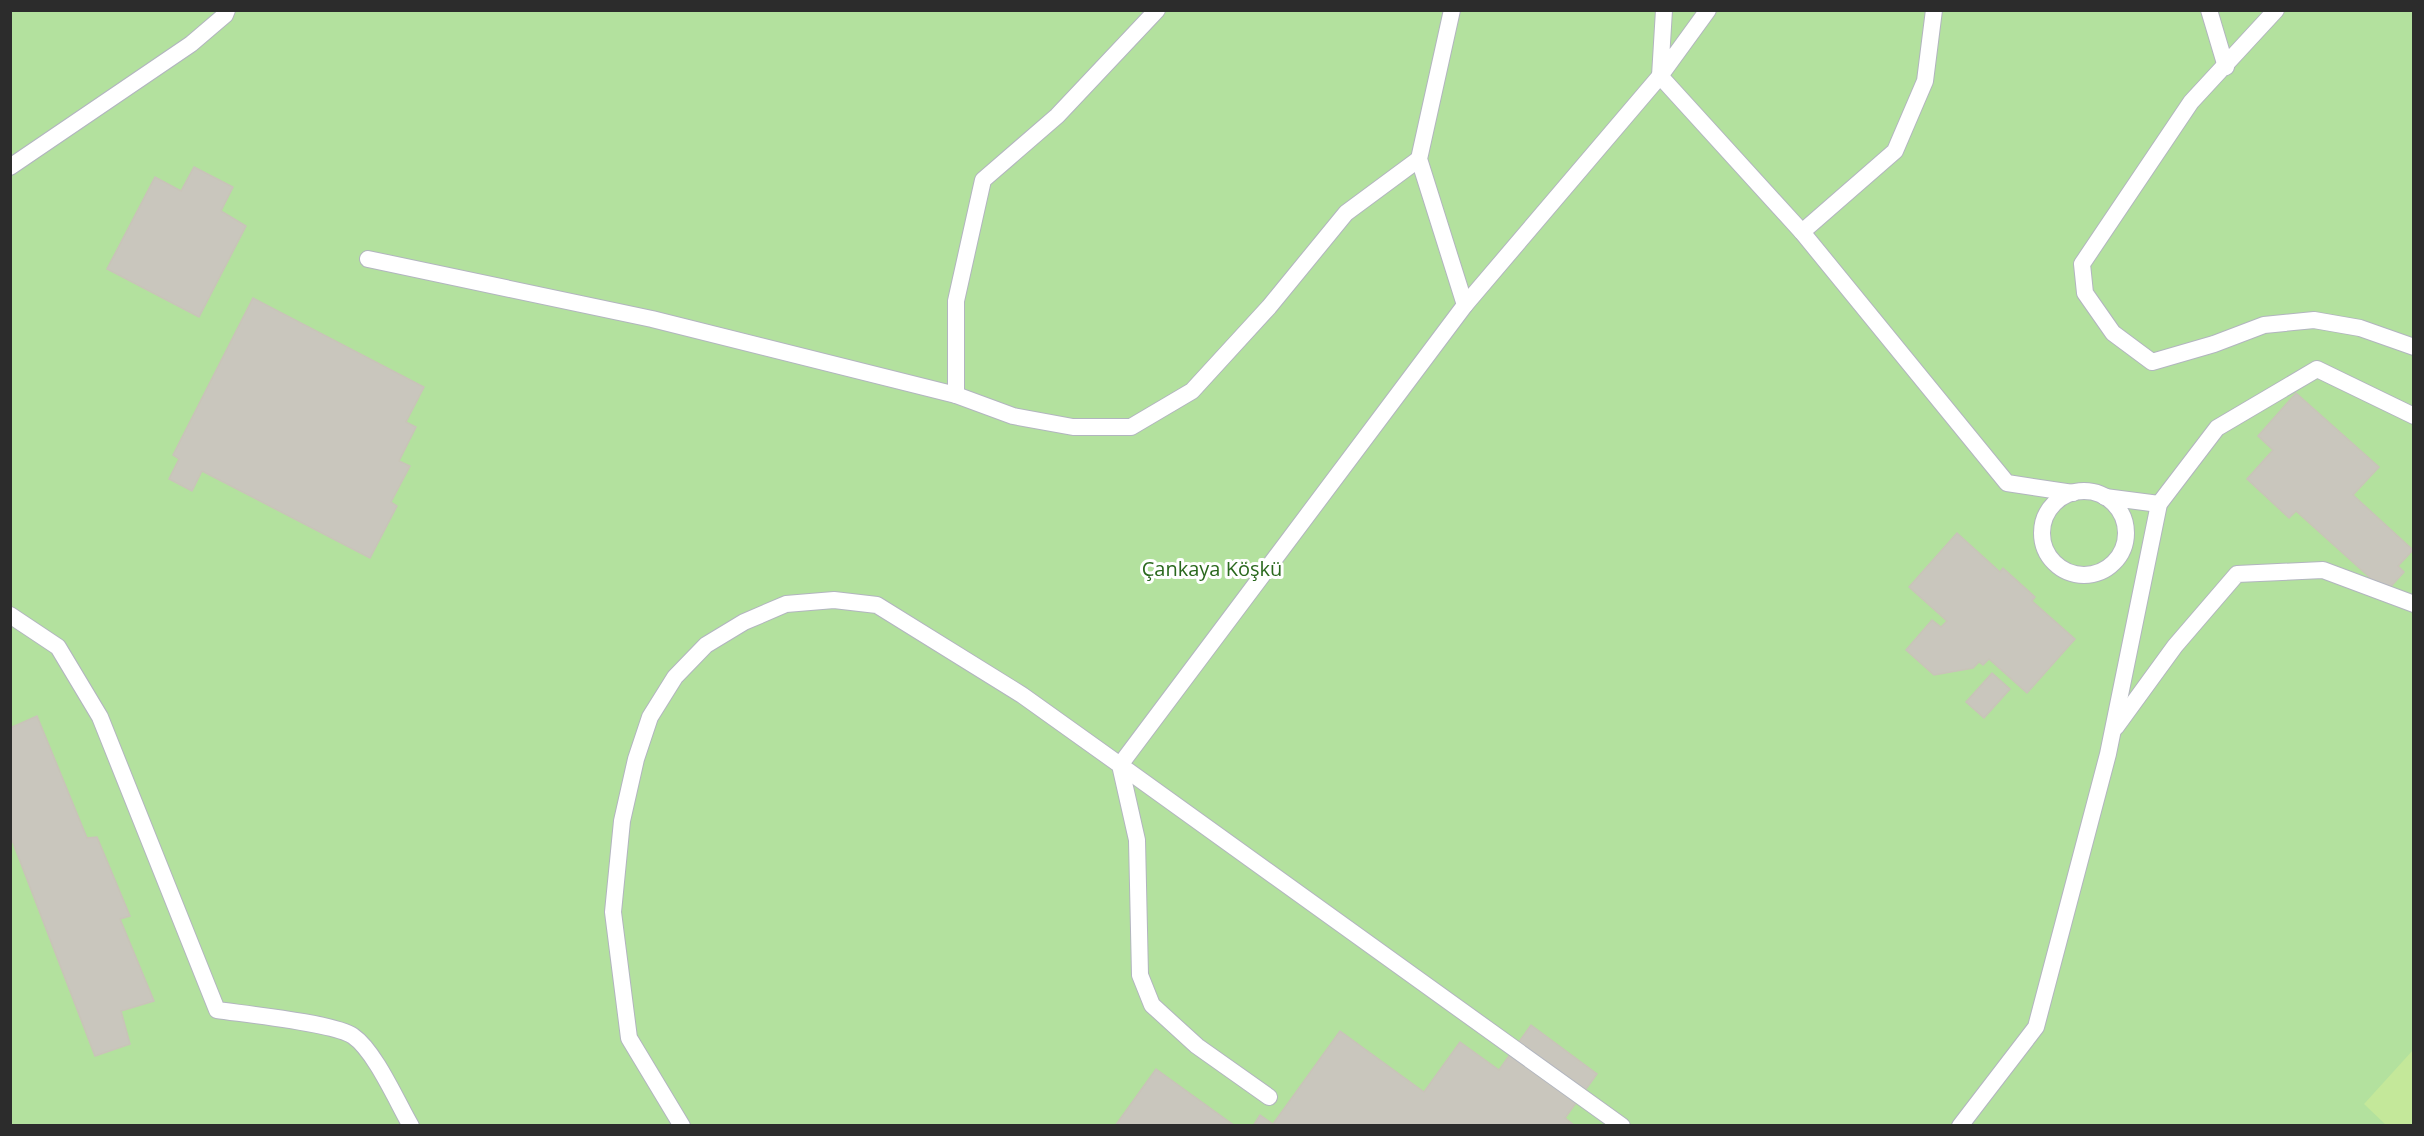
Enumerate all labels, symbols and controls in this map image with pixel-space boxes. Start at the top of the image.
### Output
park label: Çankaya Köşkü [1142,555,1282,582]

